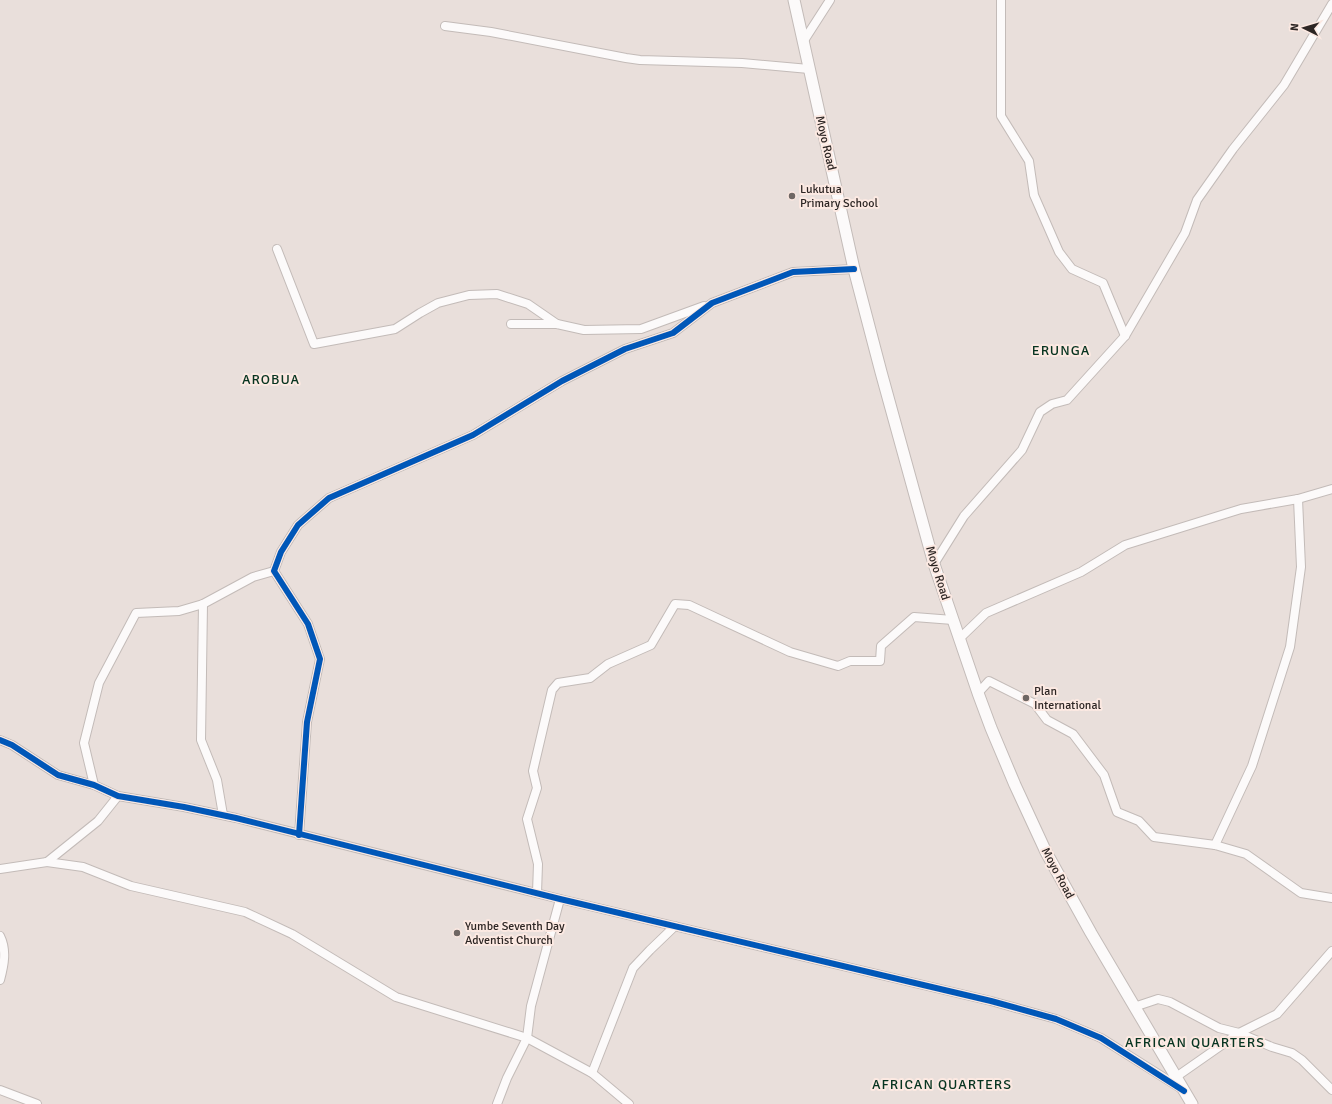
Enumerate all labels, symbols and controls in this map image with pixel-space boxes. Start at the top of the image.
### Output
north arrow [1284,8,1324,48]
text: N [1288,23,1301,32]
street label: Moyo Road [812,114,839,172]
place label: Lukutua Primary School [800,182,878,211]
marker: Lukutua Primary School [787,191,797,201]
district label: ERUNGA [1032,342,1090,359]
district label: AROBUA [242,371,300,388]
street label: Moyo Road [922,544,953,602]
place label: Plan International [1034,684,1101,713]
marker: Plan International [1021,693,1031,703]
street label: Moyo Road [1038,845,1077,901]
place label: Yumbe Seventh Day Adventist Church [465,919,565,948]
marker: Yumbe Seventh Day Adventist Church [452,928,462,938]
district label: AFRICAN QUARTERS [1125,1034,1265,1051]
district label: AFRICAN QUARTERS [872,1076,1012,1093]

